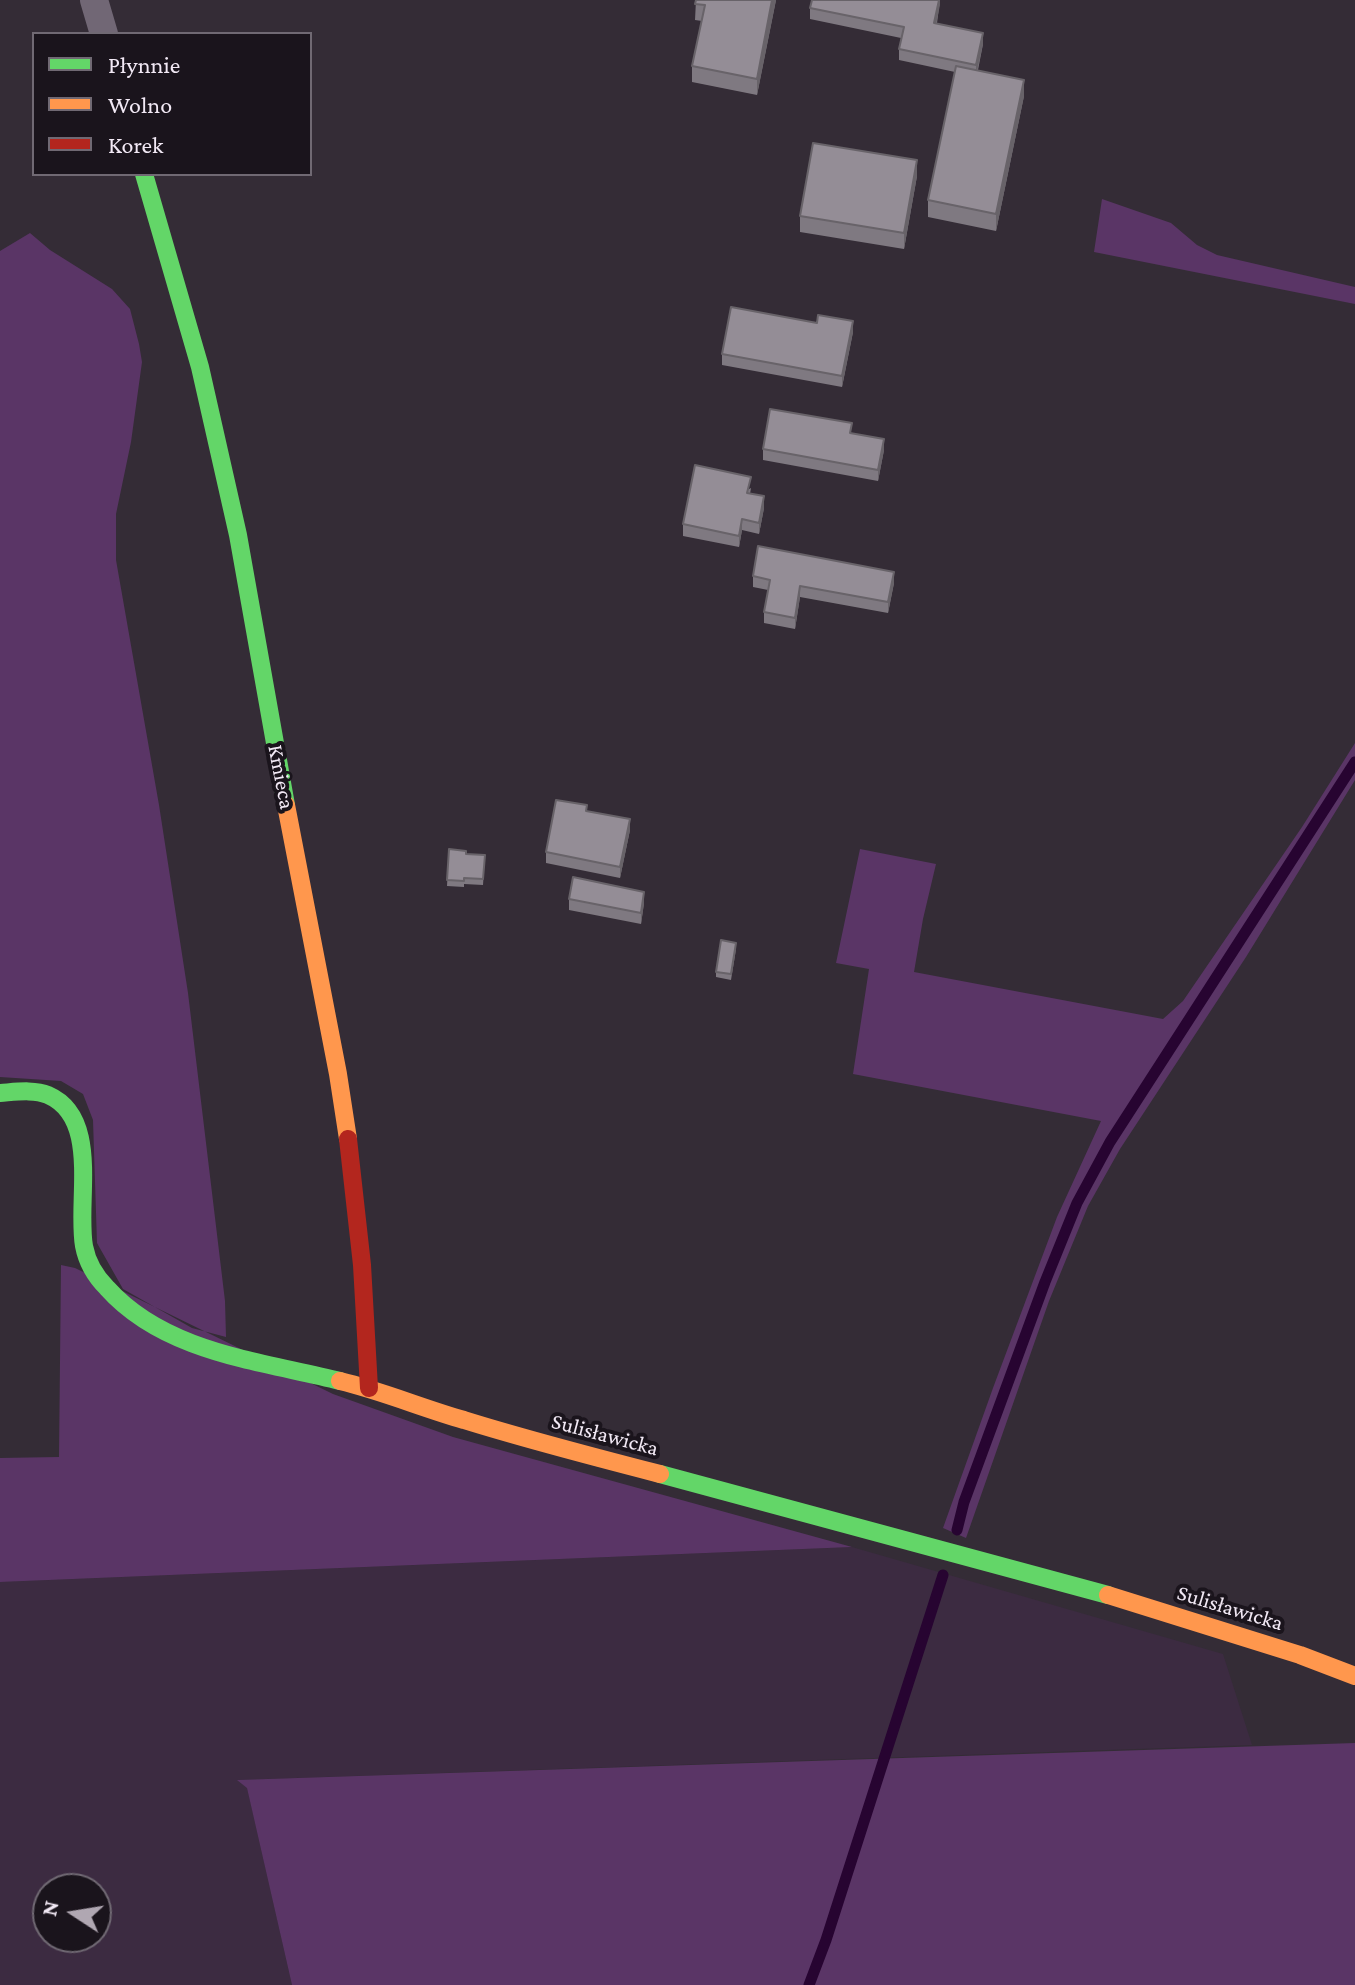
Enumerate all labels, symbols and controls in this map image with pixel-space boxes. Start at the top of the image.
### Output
legend [32,32,312,176]
text: Płynnie [108,51,180,78]
text: Wolno [108,91,172,118]
text: Korek [108,131,163,158]
street label: Kmieca [262,743,300,811]
street label: Sulisławicka [549,1408,661,1462]
street label: Sulisławicka [1174,1579,1286,1637]
north arrow [32,1873,112,1953]
text: N [36,1898,64,1918]

